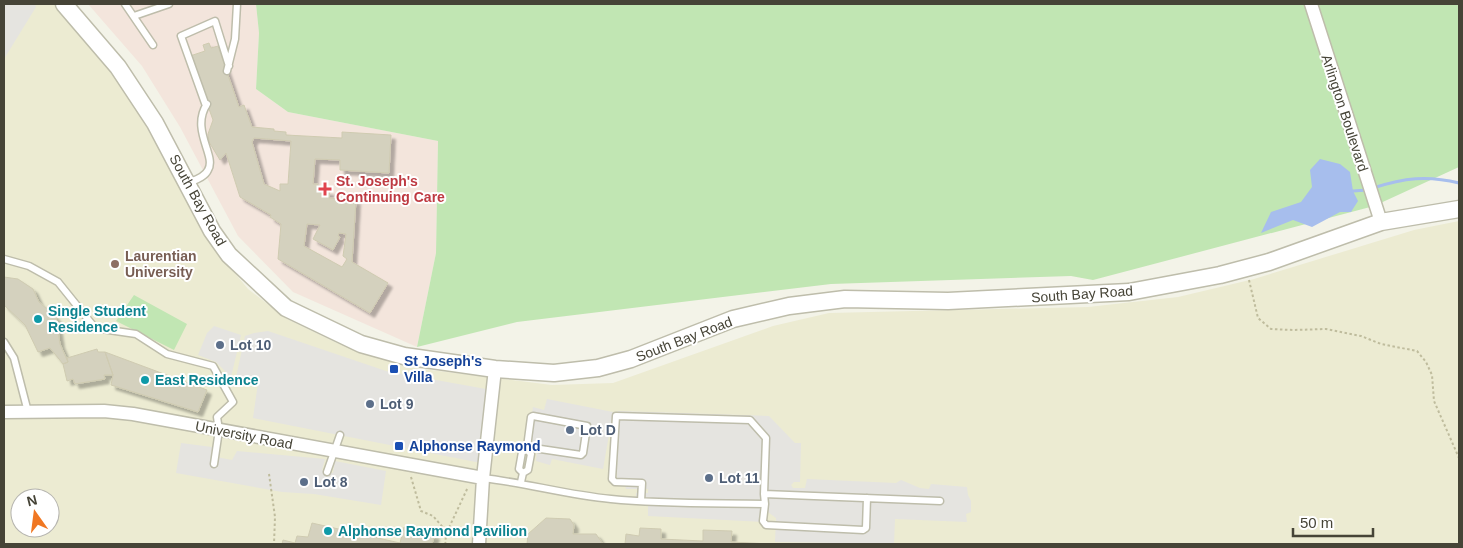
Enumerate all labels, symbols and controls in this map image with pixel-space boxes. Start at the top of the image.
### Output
street label: Arlington Boulevard [1319,52,1371,174]
street label: South Bay Road [166,152,230,248]
place label: St. Joseph's Continuing Care [336,173,445,205]
marker: St. Joseph's Continuing Care [318,182,332,196]
place label: Laurentian University [125,248,197,280]
marker: Laurentian University [109,258,121,270]
street label: South Bay Road [1031,282,1133,306]
place label: Single Student Residence [48,303,146,335]
marker: Single Student Residence [32,313,44,325]
street label: South Bay Road [634,313,734,365]
place label: Lot 10 [230,337,271,353]
marker: Lot 10 [214,339,226,351]
place label: St Joseph's Villa [404,353,482,385]
marker: St Joseph's Villa [388,363,400,375]
place label: East Residence [155,372,259,388]
marker: East Residence [139,374,151,386]
place label: Lot 9 [380,396,414,412]
marker: Lot 9 [364,398,376,410]
street label: University Road [194,418,294,452]
place label: Lot D [580,422,616,438]
marker: Lot D [564,424,576,436]
place label: Alphonse Raymond [409,438,540,454]
marker: Alphonse Raymond [393,440,405,452]
place label: Lot 11 [719,470,760,486]
marker: Lot 11 [703,472,715,484]
place label: Lot 8 [314,474,348,490]
marker: Lot 8 [298,476,310,488]
north arrow [10,488,60,538]
text: N [25,491,39,509]
scale bar [1293,506,1373,538]
text: 50 m [1300,514,1333,531]
place label: Alphonse Raymond Pavilion [338,523,527,539]
marker: Alphonse Raymond Pavilion [322,525,334,537]

